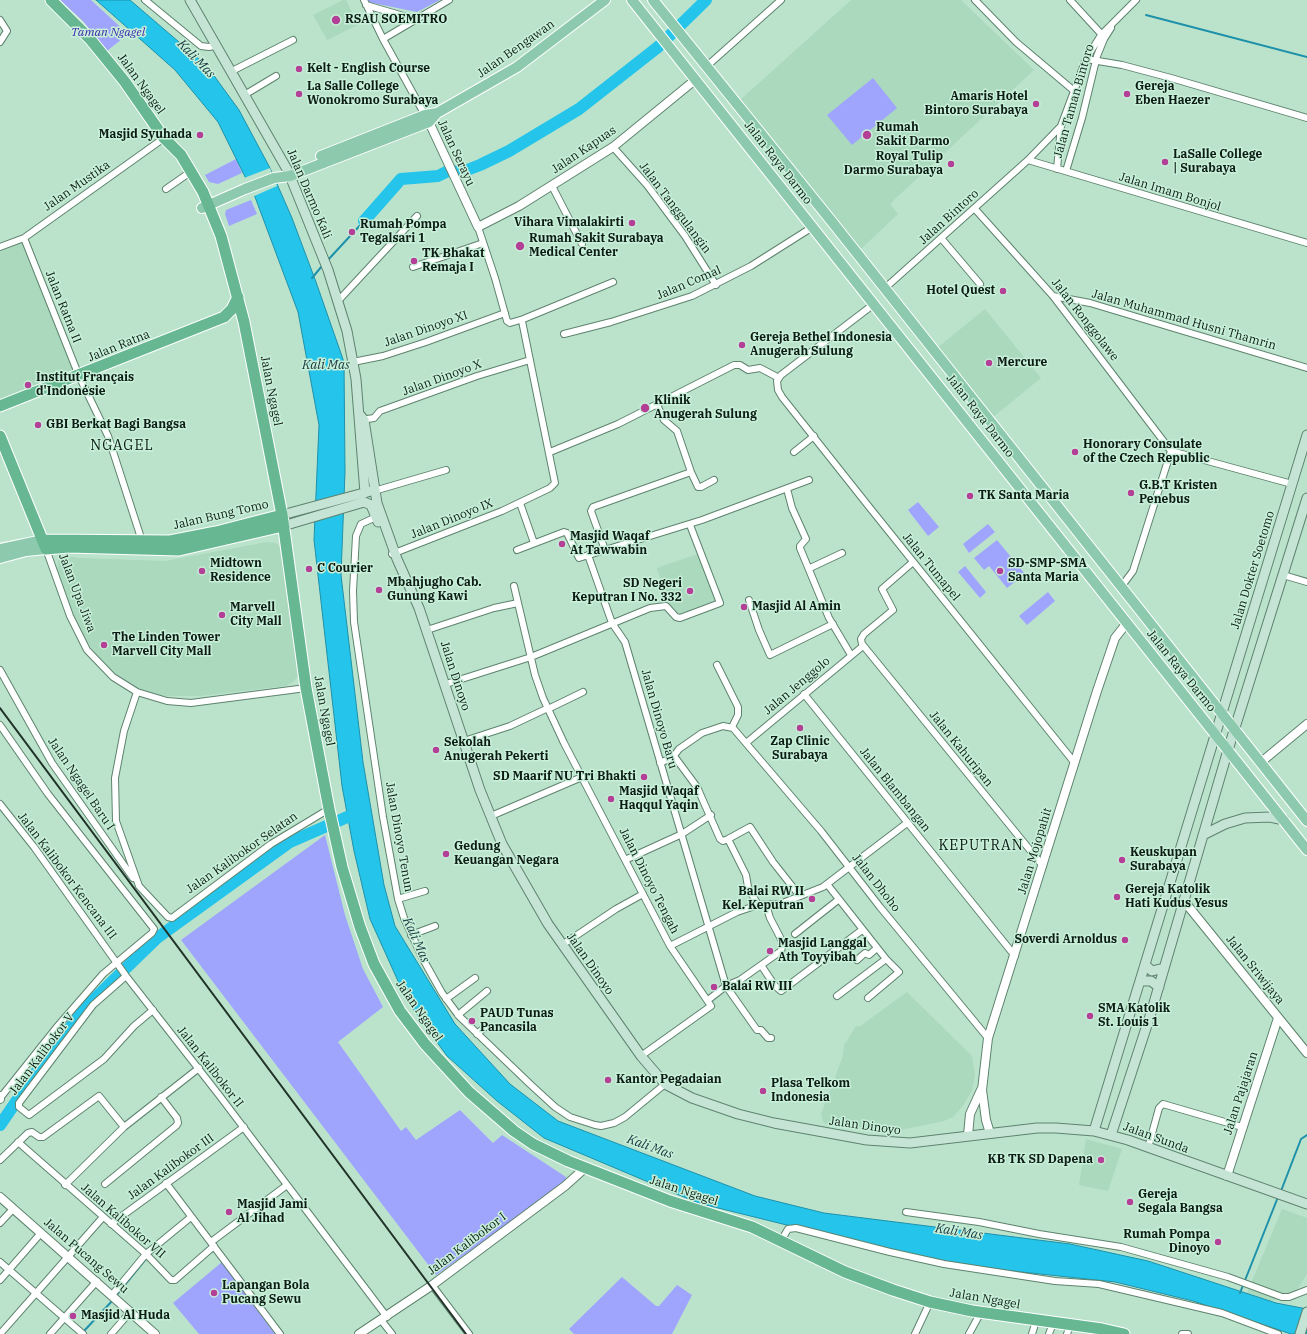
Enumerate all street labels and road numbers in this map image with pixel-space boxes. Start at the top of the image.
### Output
street label: Jalan Bengawan [475,17,557,81]
street label: Jalan Taman Bintoro [1051,43,1097,159]
street label: Jalan Ngagel [114,51,168,117]
street label: Jalan Serayu [434,117,478,189]
street label: Jalan Raya Darmo [741,119,815,207]
street label: Jalan Kapuas [549,123,619,177]
street label: Jalan Darmo Kali [284,147,334,241]
street label: Jalan Mustika [41,158,113,214]
street label: Jalan Tanggulangin [636,160,714,256]
street label: Jalan Imam Bonjol [1117,170,1223,214]
street label: Jalan Bintoro [916,187,982,247]
street label: Jalan Comal [655,263,723,303]
street label: Jalan Ratna II [42,269,84,345]
street label: Jalan Ronggolawe [1048,276,1122,364]
street label: Jalan Muhammad Husni Thamrin [1090,287,1278,353]
street label: Jalan Dinoyo XI [382,308,470,350]
street label: Jalan Ratna [86,327,152,365]
street label: Jalan Ngagel [257,355,285,427]
street label: Jalan Dinoyo X [401,357,483,399]
street label: Jalan Raya Darmo [943,372,1017,460]
street label: Jalan Dinoyo IX [409,496,495,542]
street label: Jalan Bung Tomo [172,497,270,533]
street label: Jalan Dokter Soetomo [1228,509,1278,631]
street label: Jalan Tumapel [899,530,963,604]
street label: Jalan Upa Jiwa [55,552,99,634]
street label: Jalan Raya Darmo [1144,627,1218,715]
street label: Jalan Dinoyo [437,639,473,713]
street label: Jalan Jenggolo [761,654,833,718]
street label: Jalan Dinoyo Baru [638,668,680,770]
street label: Jalan Ngagel [311,675,337,747]
street label: Jalan Kahuripan [926,708,996,790]
street label: Jalan Ngagel Baru I [45,735,117,833]
street label: Jalan Blambangan [857,745,933,835]
street label: Jalan Dinoyo Tenun [382,781,416,893]
street label: Jalan Mojopahit [1015,806,1055,896]
street label: Jalan Kalibokor Selatan [184,809,300,897]
street label: Jalan Kalibokor Kencana III [15,810,119,942]
street label: Jalan Dinoyo Tengah [616,826,682,936]
street label: Jalan Dhoho [849,851,903,915]
street label: Jalan Dinoyo [563,930,617,998]
street label: Jalan Sriwijaya [1223,933,1287,1007]
street label: Jalan Ngagel [393,978,445,1044]
street label: Jalan Kalibokor V [7,1010,77,1098]
street label: Jalan Kalibokor II [174,1024,246,1110]
street label: Jalan Pajajaran [1221,1050,1261,1136]
street label: Jalan Dinoyo [828,1114,902,1138]
street label: Jalan Sunda [1121,1120,1191,1156]
street label: Jalan Kalibokor III [125,1131,217,1203]
street label: Jalan Ngagel [648,1173,720,1209]
street label: Jalan Kalibokor VII [78,1181,168,1261]
street label: Jalan Kalibokor I [425,1210,509,1278]
street label: Jalan Pucang Sewu [41,1215,131,1297]
street label: Jalan Ngagel [949,1286,1021,1312]

